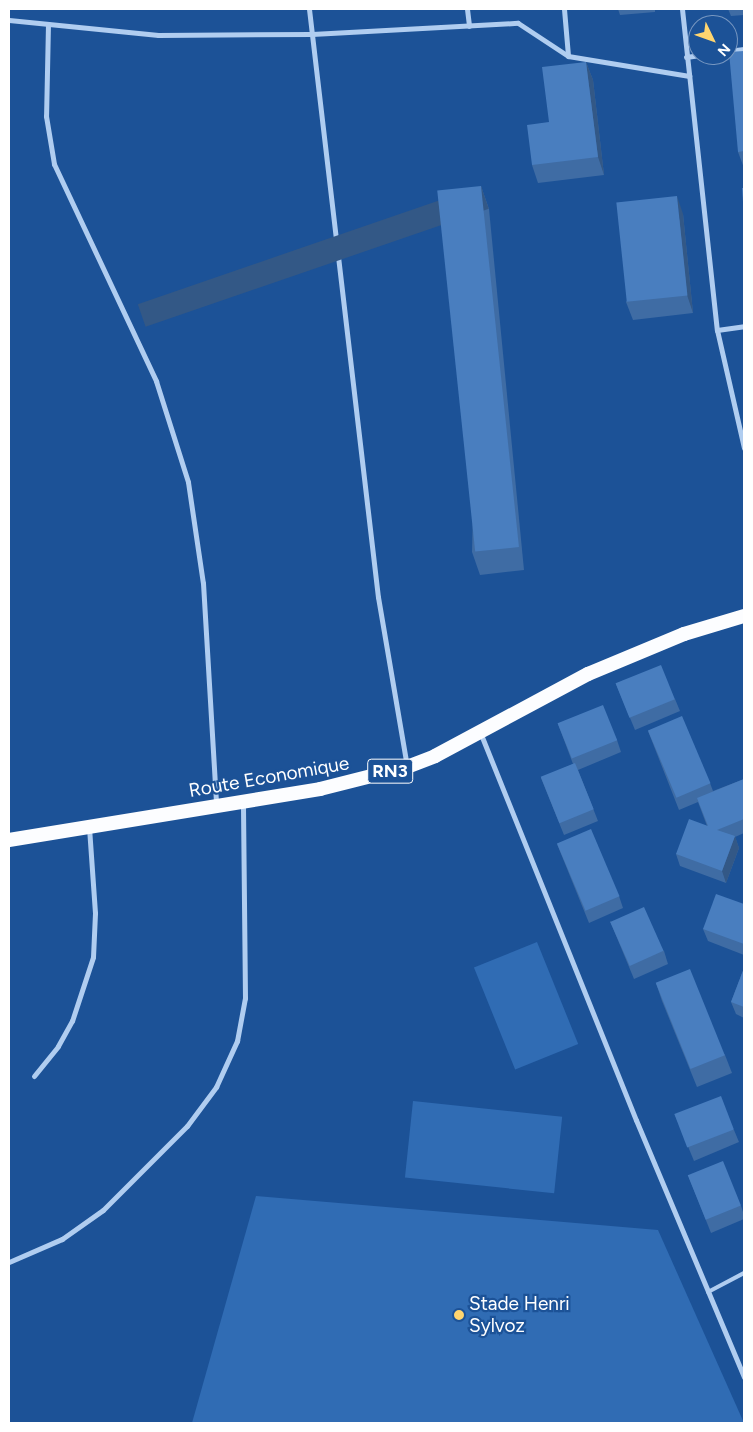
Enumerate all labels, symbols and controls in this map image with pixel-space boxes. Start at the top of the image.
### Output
north arrow [688,15,738,65]
text: N [714,40,734,59]
street label: Route Economique [187,752,351,802]
road number: RN3 [366,756,414,786]
place label: Stade Henri Sylvoz [469,1293,570,1337]
marker: Stade Henri Sylvoz [453,1309,465,1321]

